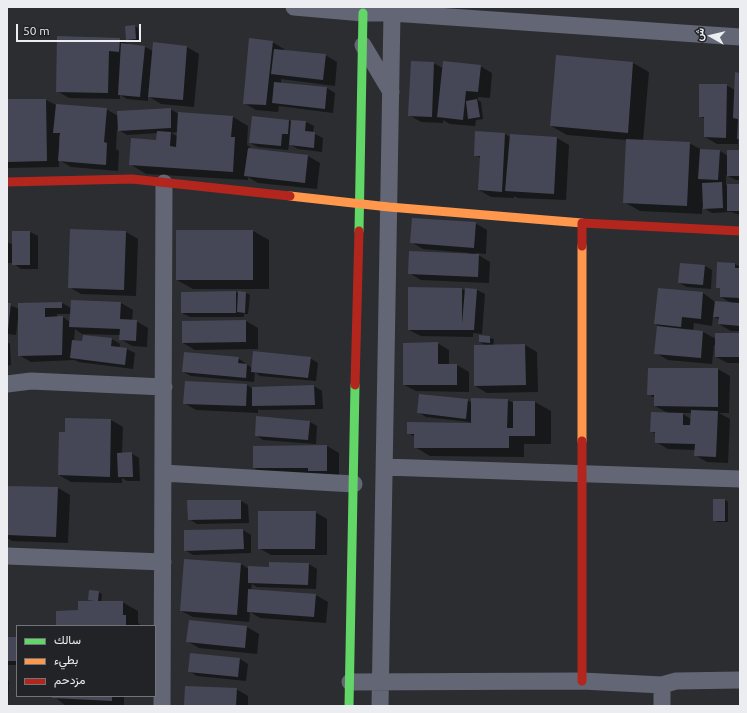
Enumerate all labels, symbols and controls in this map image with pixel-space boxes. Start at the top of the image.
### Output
scale bar [18,16,143,42]
north arrow [691,16,731,56]
text: 50 m [23,24,50,37]
text: ش [692,27,706,42]
legend [16,625,156,697]
text: سالك [54,633,81,646]
text: بطيء [54,653,78,666]
text: مزدحم [54,673,85,686]

